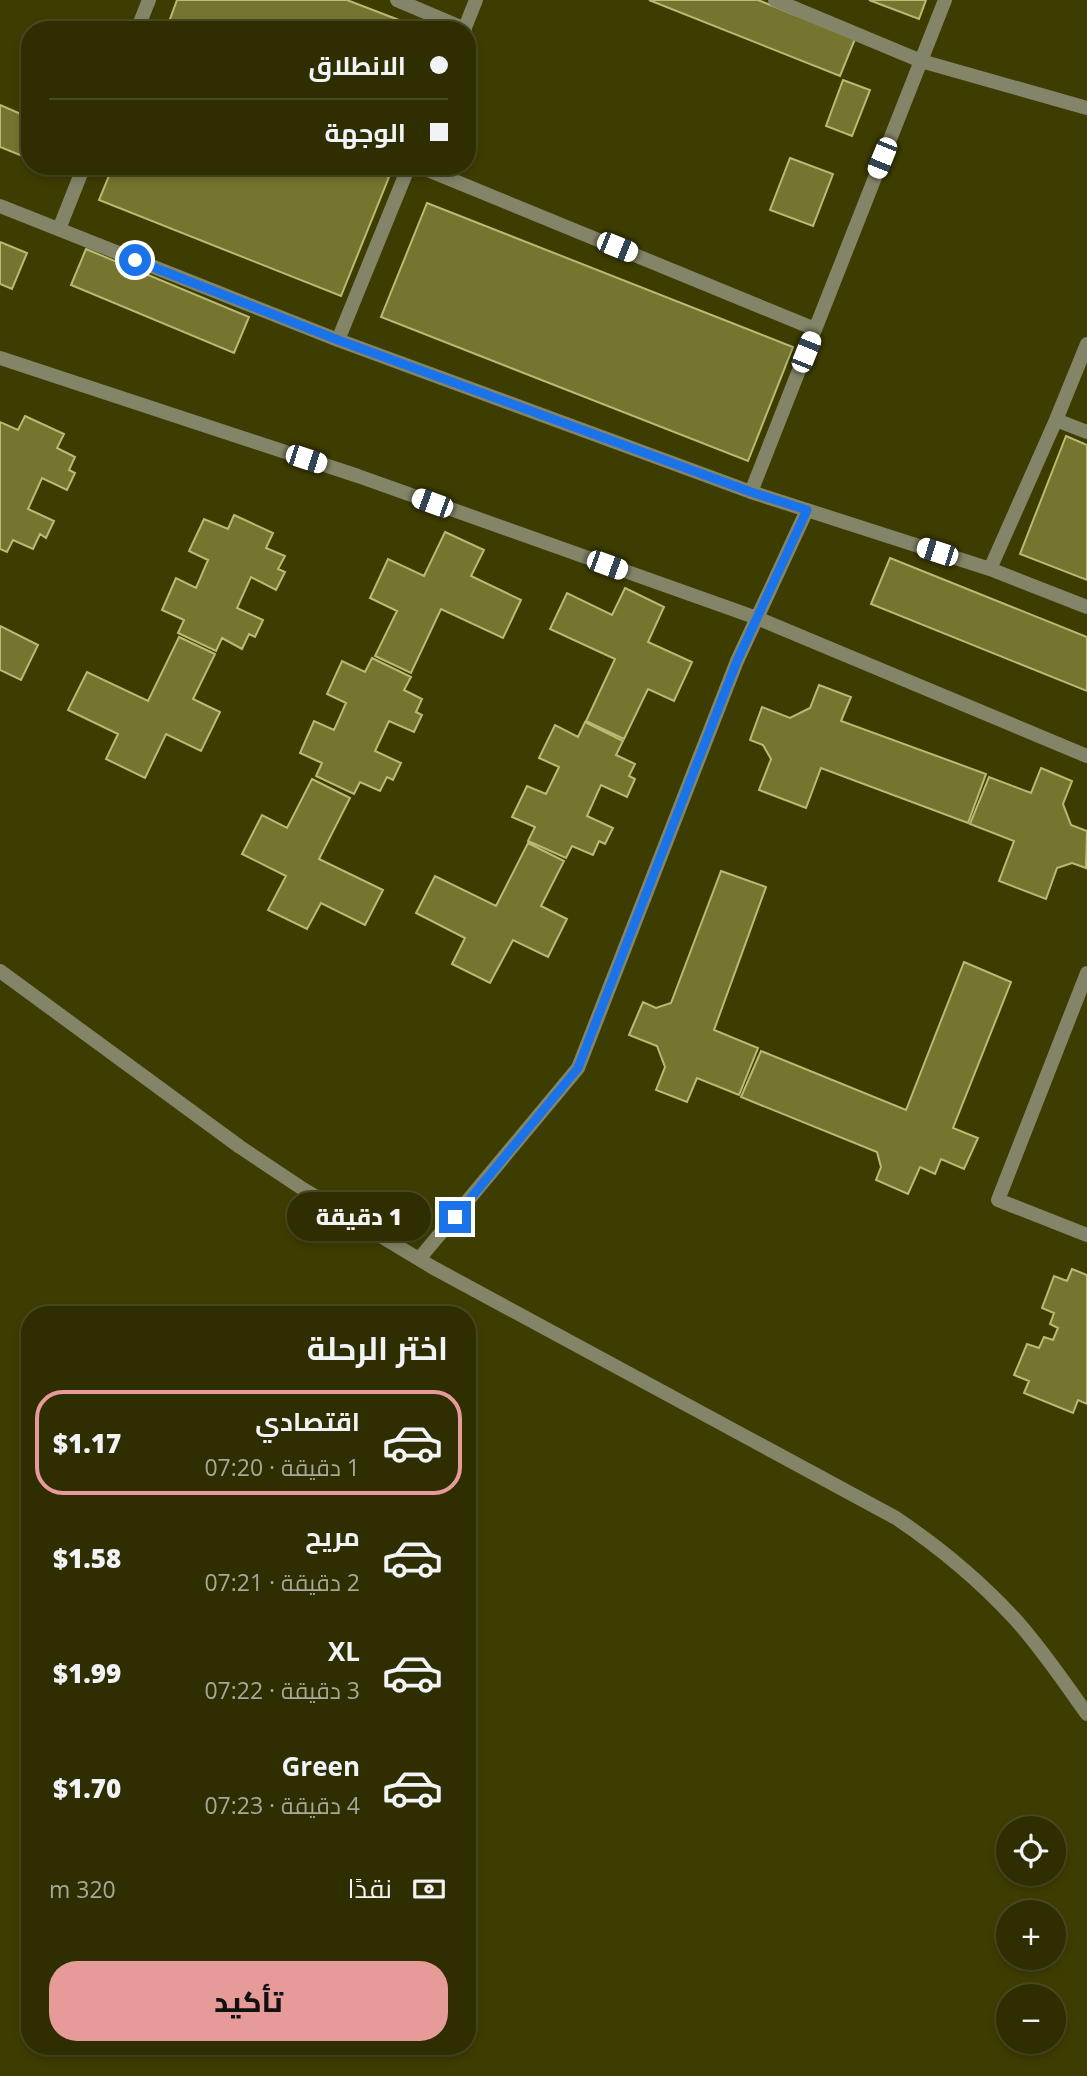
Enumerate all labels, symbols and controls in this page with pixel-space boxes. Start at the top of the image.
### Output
text: الانطلاق [308,47,406,83]
text: الوجهة [325,114,406,150]
car [865,135,900,181]
car [594,229,641,265]
route start [119,244,151,276]
car [789,329,824,375]
car [283,443,330,475]
car [409,486,456,520]
car [914,536,961,568]
car [584,548,631,582]
callout: 1 دقيقة [287,1192,430,1242]
text: 1 دقيقة [316,1200,402,1232]
route end [439,1201,471,1233]
text: اختر الرحلة [307,1326,448,1369]
text: اقتصادي [255,1403,360,1439]
icon: car [381,1411,444,1474]
text: $1.17 [53,1425,121,1461]
text: 1 دقيقة · 07:20 [204,1451,360,1483]
text: مريح [305,1518,360,1554]
icon: car [381,1526,444,1589]
text: $1.58 [53,1540,121,1576]
text: 2 دقيقة · 07:21 [204,1566,360,1598]
text: XL [328,1633,360,1669]
icon: car [381,1641,444,1704]
text: $1.99 [53,1655,121,1691]
text: 3 دقيقة · 07:22 [204,1674,360,1706]
text: Green [282,1748,360,1784]
icon: car [381,1756,444,1819]
text: $1.70 [53,1770,121,1806]
text: 4 دقيقة · 07:23 [204,1789,360,1821]
map controls [996,1816,1066,2054]
button: locate [996,1816,1066,1886]
text: نقدًا [348,1870,392,1906]
icon: cash [410,1870,448,1908]
text: 320 m [49,1873,116,1905]
button: + [996,1900,1066,1970]
button: تأكيد [49,1961,448,2041]
button: − [996,1984,1066,2054]

